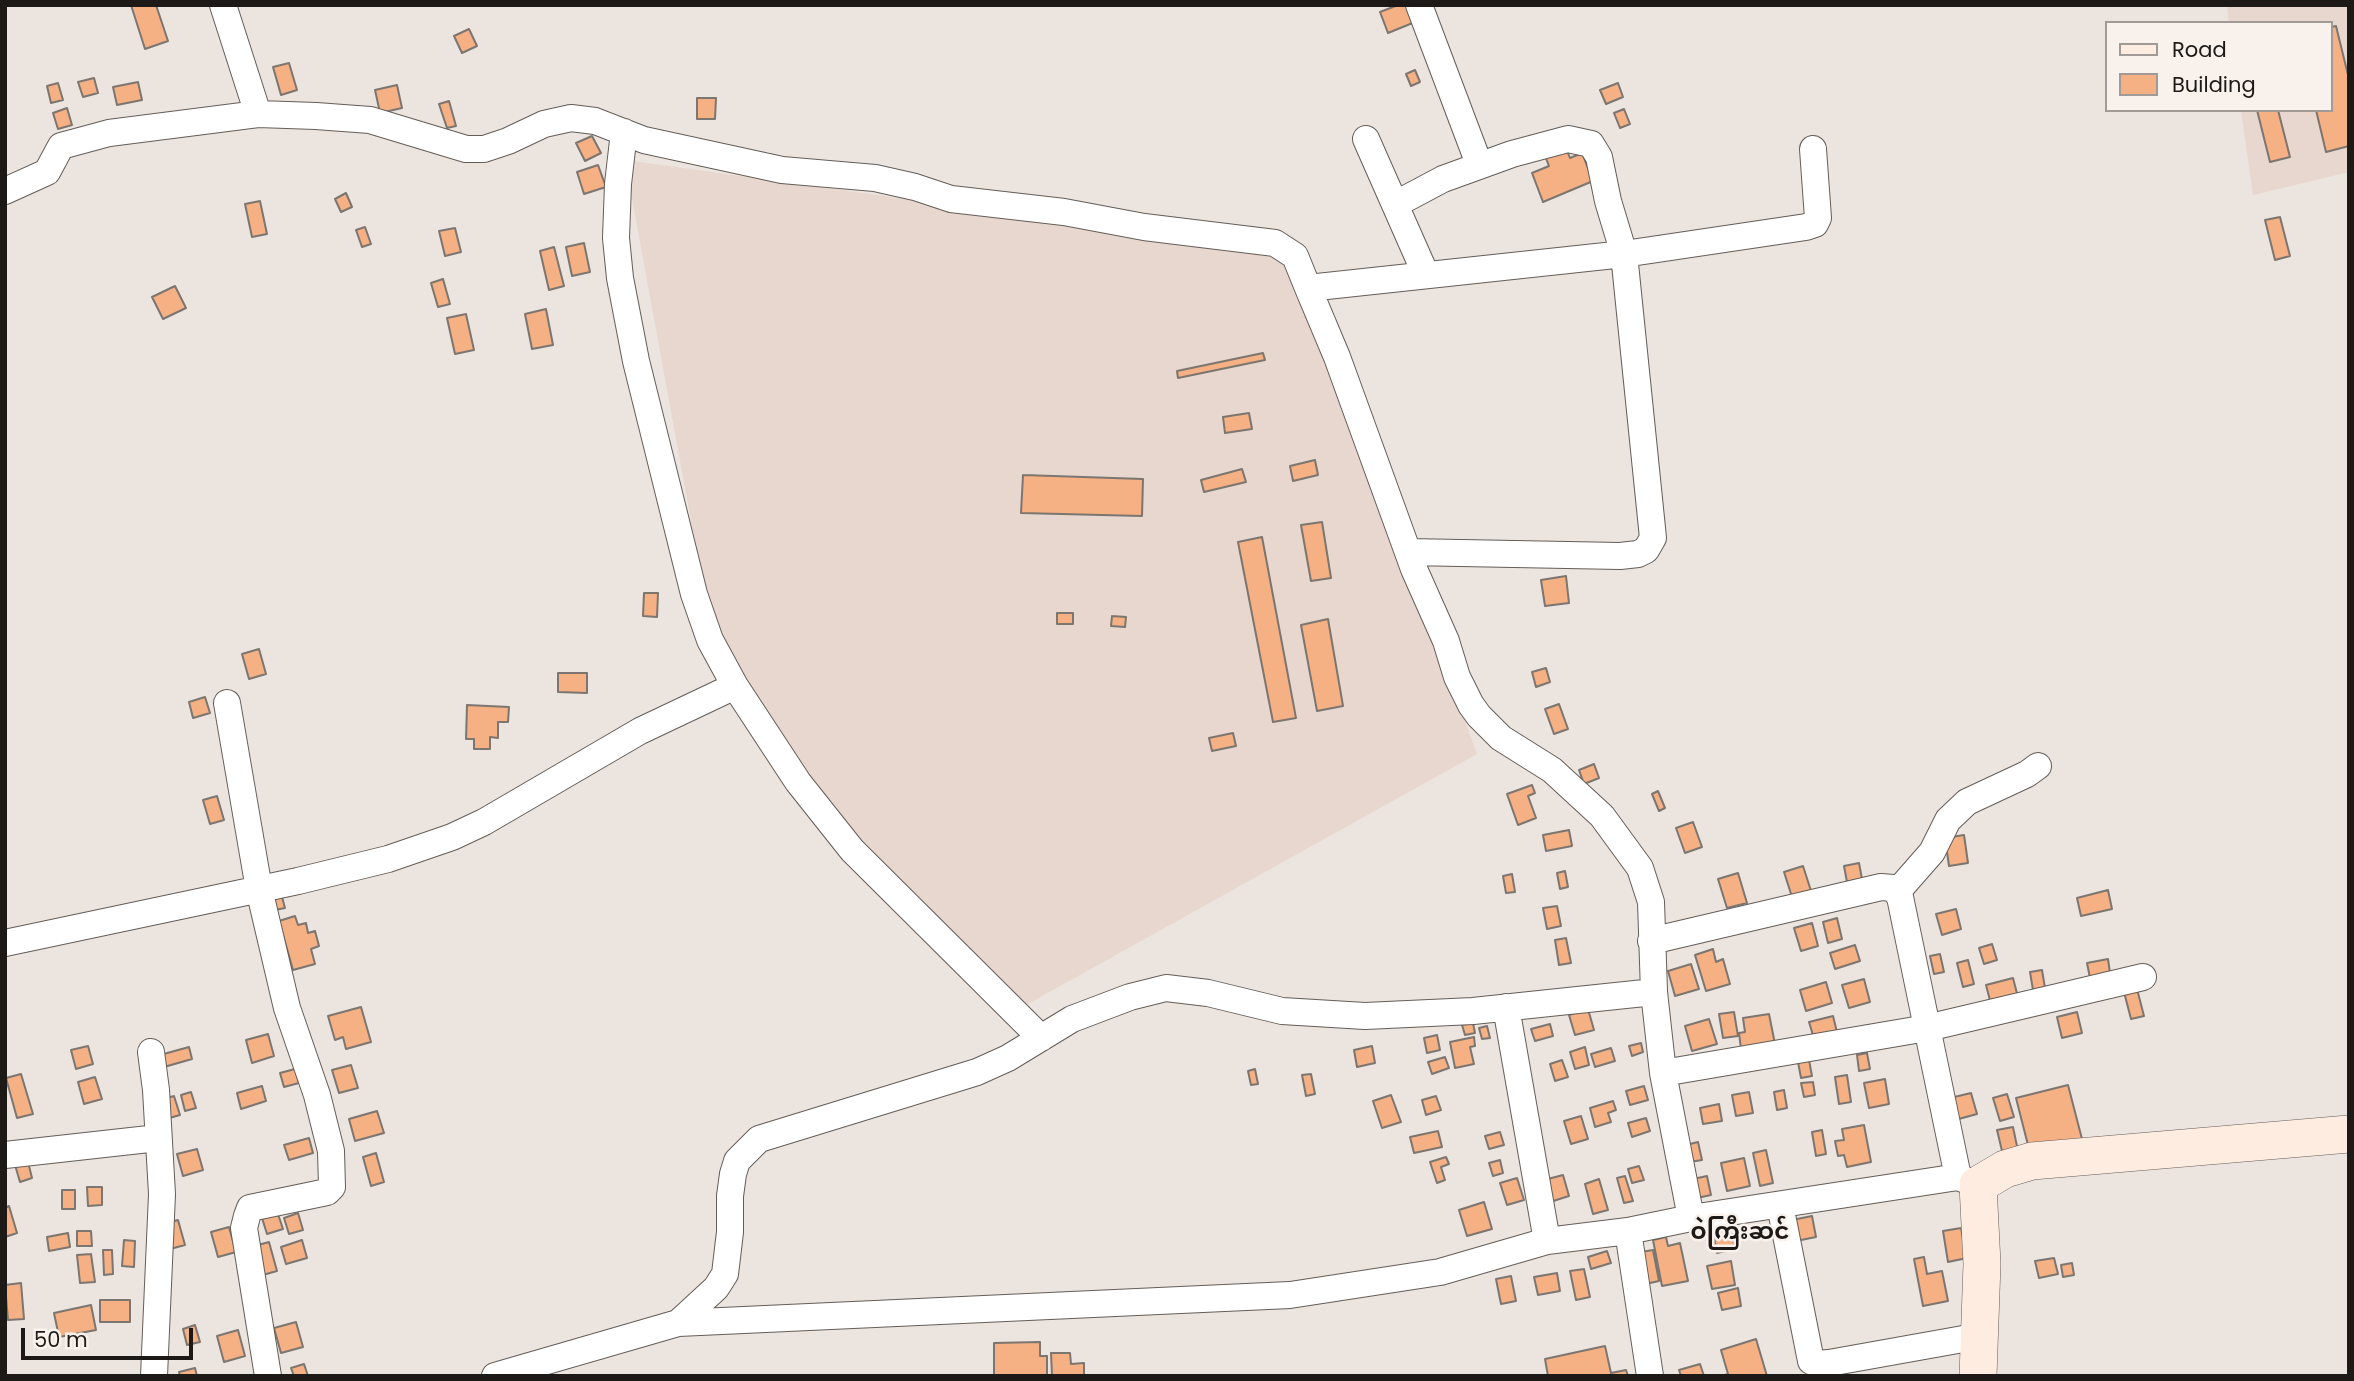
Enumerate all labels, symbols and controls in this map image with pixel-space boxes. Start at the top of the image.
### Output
legend [2106,21,2333,112]
text: Road [2172,35,2227,64]
text: Building [2172,70,2256,99]
district label: ဝဲကြီးဆင် [1691,1219,1789,1247]
scale bar [24,1314,196,1358]
text: 50 m [34,1325,88,1354]

